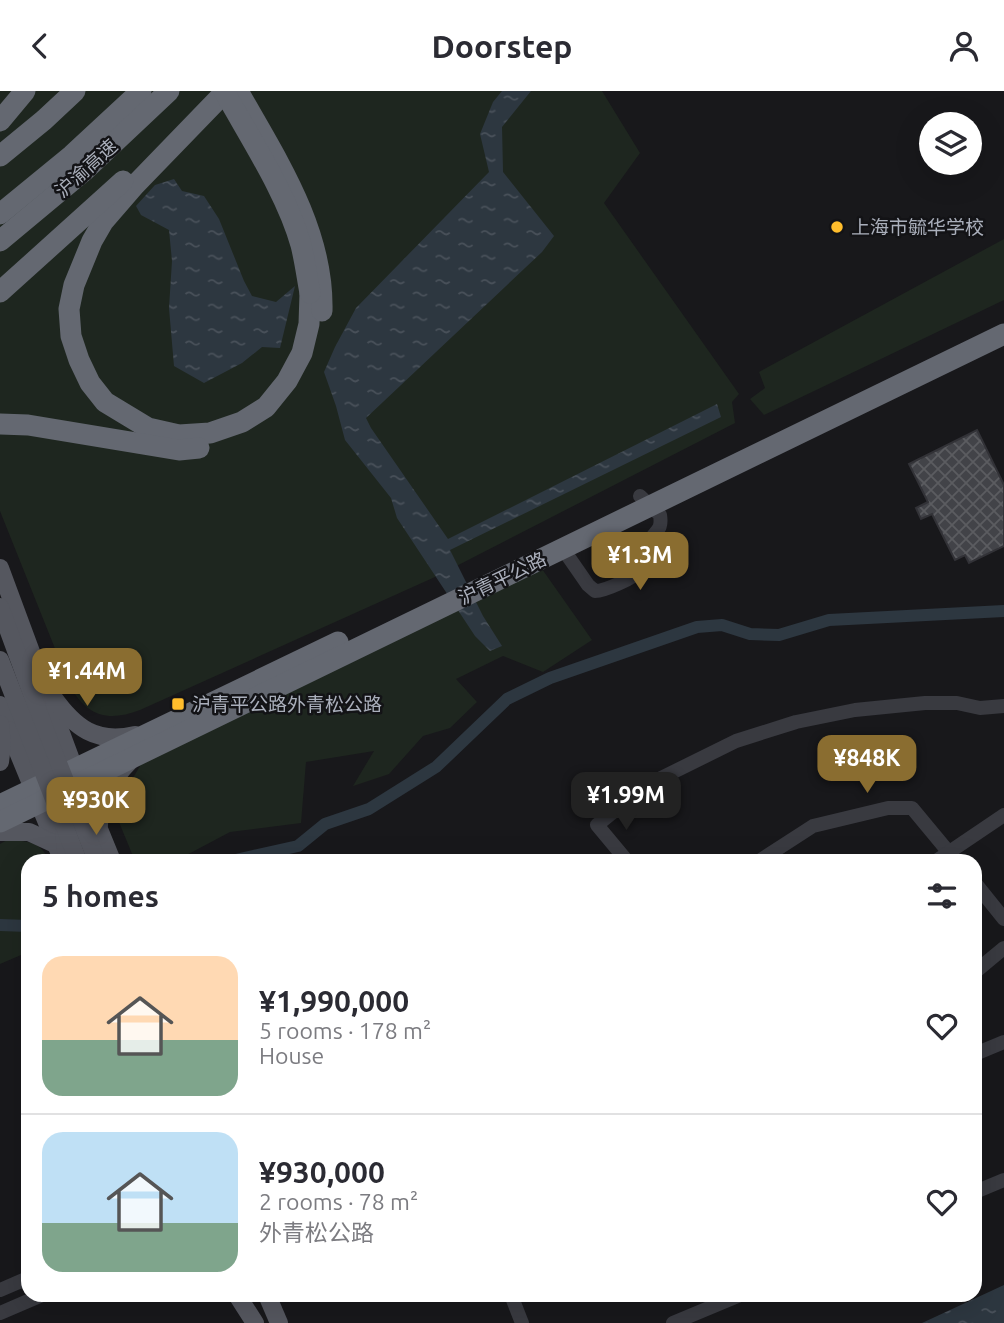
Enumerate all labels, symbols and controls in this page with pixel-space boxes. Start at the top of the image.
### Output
icon: back [21,27,59,65]
icon: person [945,27,983,65]
text: Doorstep [431,28,573,64]
map controls [919,112,982,175]
button: layers [919,112,982,175]
street label: 沪渝高速 [50,134,122,202]
place label: 上海市毓华学校 [851,216,984,238]
marker: 上海市毓华学校 [829,219,845,235]
pin: ¥1.3M [591,533,689,592]
text: ¥1.3M [607,542,673,567]
street label: 沪青平公路 [454,547,550,609]
pin: ¥1.44M [30,649,144,708]
text: ¥1.44M [48,658,126,683]
place label: 沪青平公路外青松公路 [192,693,382,715]
marker: 沪青平公路外青松公路 [170,696,186,712]
pin: ¥848K [818,735,916,795]
text: ¥848K [833,745,901,770]
pin: ¥1.99M [569,773,683,832]
pin: ¥930K [47,777,145,837]
text: ¥1.99M [587,782,665,807]
text: ¥930K [62,787,130,812]
icon: filters [923,877,961,915]
text: 5 homes [42,879,159,913]
icon: home [98,984,182,1068]
text: ¥1,990,000 [259,984,409,1018]
icon: heart [923,1007,961,1045]
text: 5 rooms · 178 m² [259,1018,431,1043]
text: House [259,1043,324,1068]
text: ¥930,000 [259,1155,385,1189]
icon: home [98,1160,182,1244]
icon: heart [923,1183,961,1221]
text: 2 rooms · 78 m² [259,1189,418,1214]
text: 外青松公路 [259,1220,374,1245]

